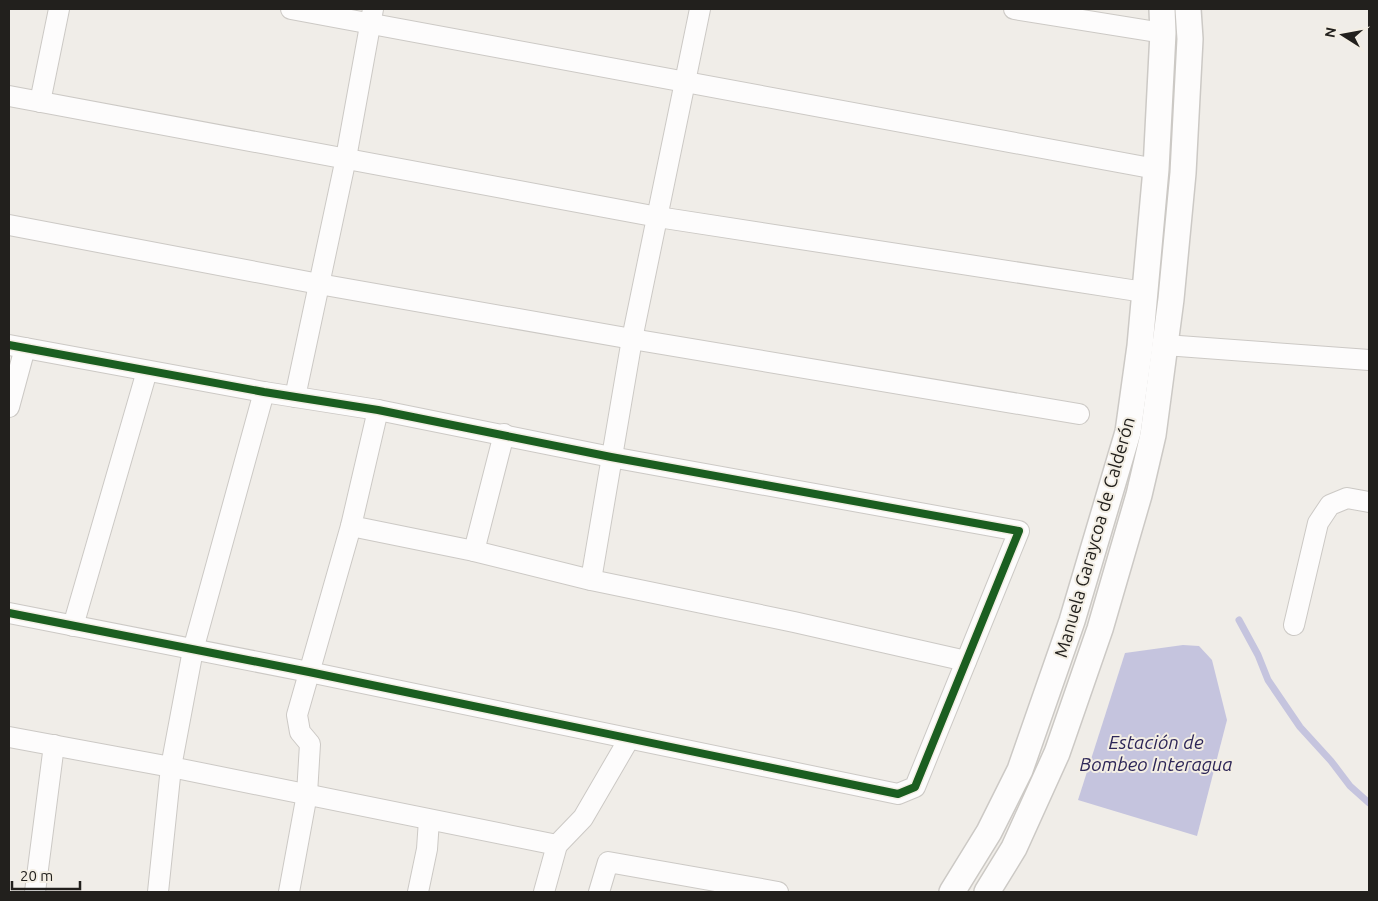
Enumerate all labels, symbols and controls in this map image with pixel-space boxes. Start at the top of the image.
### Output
north arrow [1318,10,1368,60]
text: N [1321,26,1339,39]
street label: Manuela Garaycoa de Calderón [1050,414,1138,660]
water label: Estación de Bombeo Interagua [1079,731,1233,775]
scale bar [12,858,80,890]
text: 20 m [20,867,53,884]

